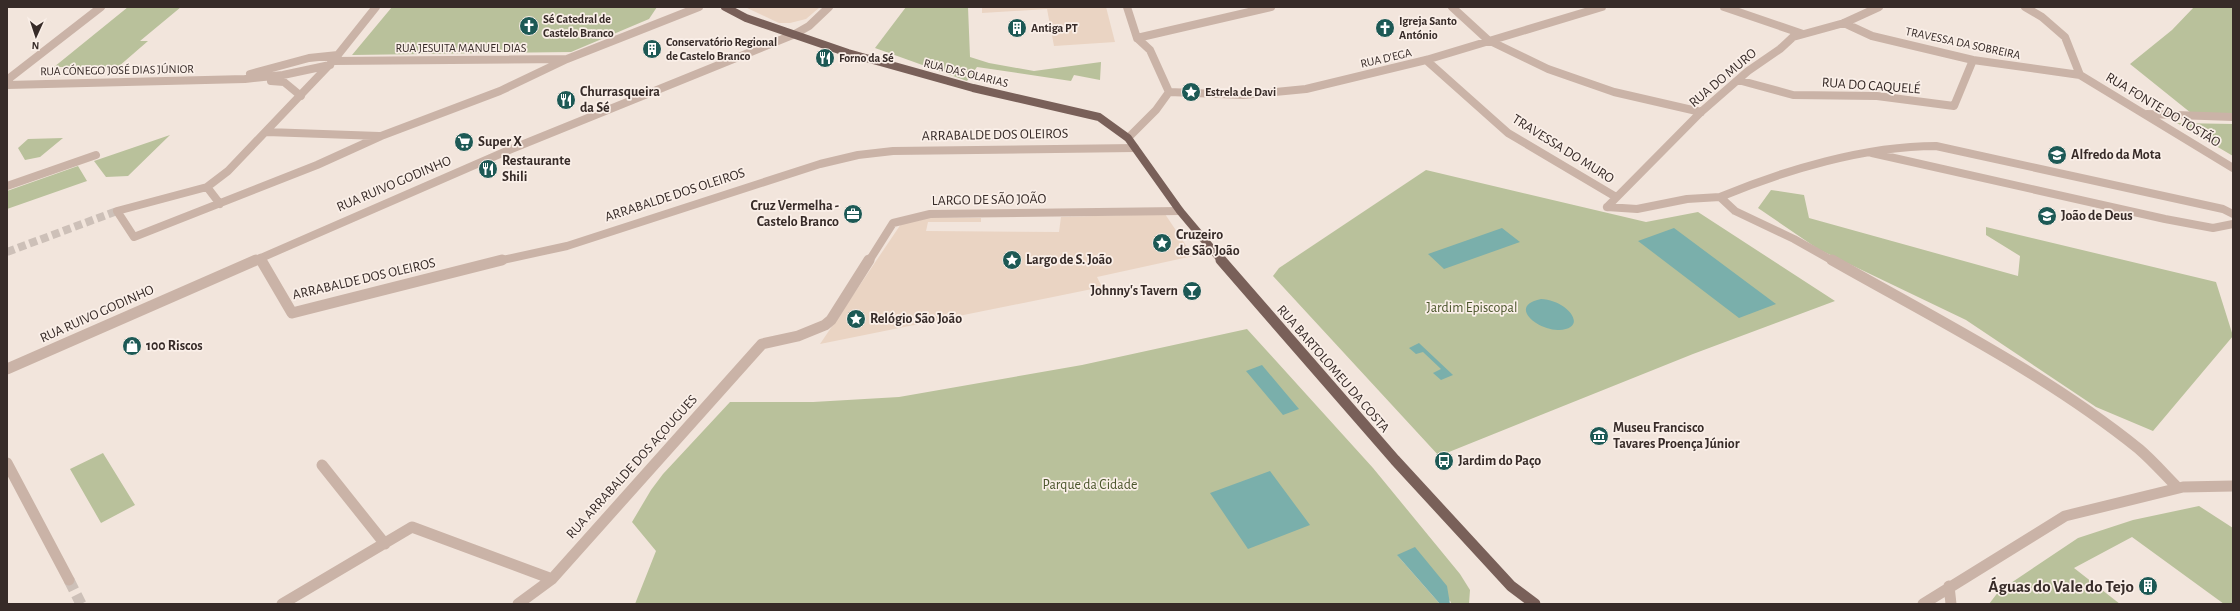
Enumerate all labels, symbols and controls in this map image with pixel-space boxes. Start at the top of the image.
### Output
place label: Sé Catedral de Castelo Branco [543,13,614,39]
church icon: Sé Catedral de Castelo Branco [518,15,540,37]
place label: Igreja Santo António [1399,15,1457,41]
north arrow [16,16,56,56]
building icon: Antiga PT [1006,17,1028,39]
church icon: Igreja Santo António [1374,17,1396,39]
place label: Antiga PT [1031,22,1078,34]
street label: TRAVESSA DA SOBREIRA [1904,25,2022,61]
place label: Conservatório Regional de Castelo Branco [666,36,777,62]
building icon: Conservatório Regional de Castelo Branco [641,38,663,60]
text: N [31,40,40,51]
street label: RUA JESUITA MANUEL DIAS [396,42,527,54]
street label: RUA D'EGA [1359,46,1413,70]
street label: RUA DO MURO [1687,46,1759,110]
restaurant icon: Forno da Sé [814,47,836,69]
place label: Forno da Sé [839,52,894,64]
street label: RUA DAS OLARIAS [922,57,1010,89]
street label: RUA CÓNEGO JOSÉ DIAS JÚNIOR [40,62,194,77]
street label: RUA FONTE DO TOSTÃO [2103,68,2224,150]
street label: RUA DO CAQUELÉ [1821,73,1921,96]
place icon: Estrela de Davi [1180,81,1202,103]
place label: Churrasqueira da Sé [580,85,660,115]
place label: Estrela de Davi [1205,86,1276,98]
restaurant icon: Churrasqueira da Sé [555,89,577,111]
street label: TRAVESSA DO MURO [1510,112,1617,186]
street label: ARRABALDE DOS OLEIROS [922,127,1068,143]
supermarket icon: Super X [453,131,475,153]
place label: Super X [478,135,522,149]
school or university icon: Alfredo da Mota [2046,144,2068,166]
place label: Alfredo da Mota [2071,148,2161,162]
street label: RUA RUIVO GODINHO [335,153,453,214]
place label: Restaurante Shili [502,154,571,184]
restaurant icon: Restaurante Shili [477,158,499,180]
street label: ARRABALDE DOS OLEIROS [603,166,747,224]
street label: LARGO DE SÃO JOÃO [932,190,1046,208]
place label: Cruz Vermelha - Castelo Branco [751,199,839,229]
office icon: Cruz Vermelha - Castelo Branco [842,203,864,225]
school or university icon: João de Deus [2036,205,2058,227]
place label: João de Deus [2061,209,2133,223]
place label: Cruzeiro de São João [1176,228,1240,258]
place icon: Cruzeiro de São João [1151,232,1173,254]
place icon: Largo de S. João [1001,249,1023,271]
place label: Largo de S. João [1026,253,1112,267]
street label: ARRABALDE DOS OLEIROS [291,256,437,302]
bar icon: Johnny's Tavern [1181,280,1203,302]
street label: RUA RUIVO GODINHO [38,283,156,345]
place label: Johnny's Tavern [1090,284,1178,298]
park label: Jardim Episcopal [1427,301,1517,315]
street label: RUA BARTOLOMEU DA COSTA [1274,303,1392,435]
place icon: Relógio São João [845,308,867,330]
place label: Relógio São João [870,312,962,326]
shop icon: 100 Riscos [121,335,143,357]
place label: 100 Riscos [146,339,203,353]
street label: RUA ARRABALDE DOS AÇOUGUES [564,393,700,541]
place label: Museu Francisco Tavares Proença Júnior [1613,421,1740,451]
museum icon: Museu Francisco Tavares Proença Júnior [1588,425,1610,447]
bus stop icon: Jardim do Paço [1433,450,1455,472]
place label: Jardim do Paço [1458,454,1541,468]
park label: Parque da Cidade [1043,478,1137,492]
building icon: Águas do Vale do Tejo [2137,575,2159,597]
place label: Águas do Vale do Tejo [1988,576,2134,596]

